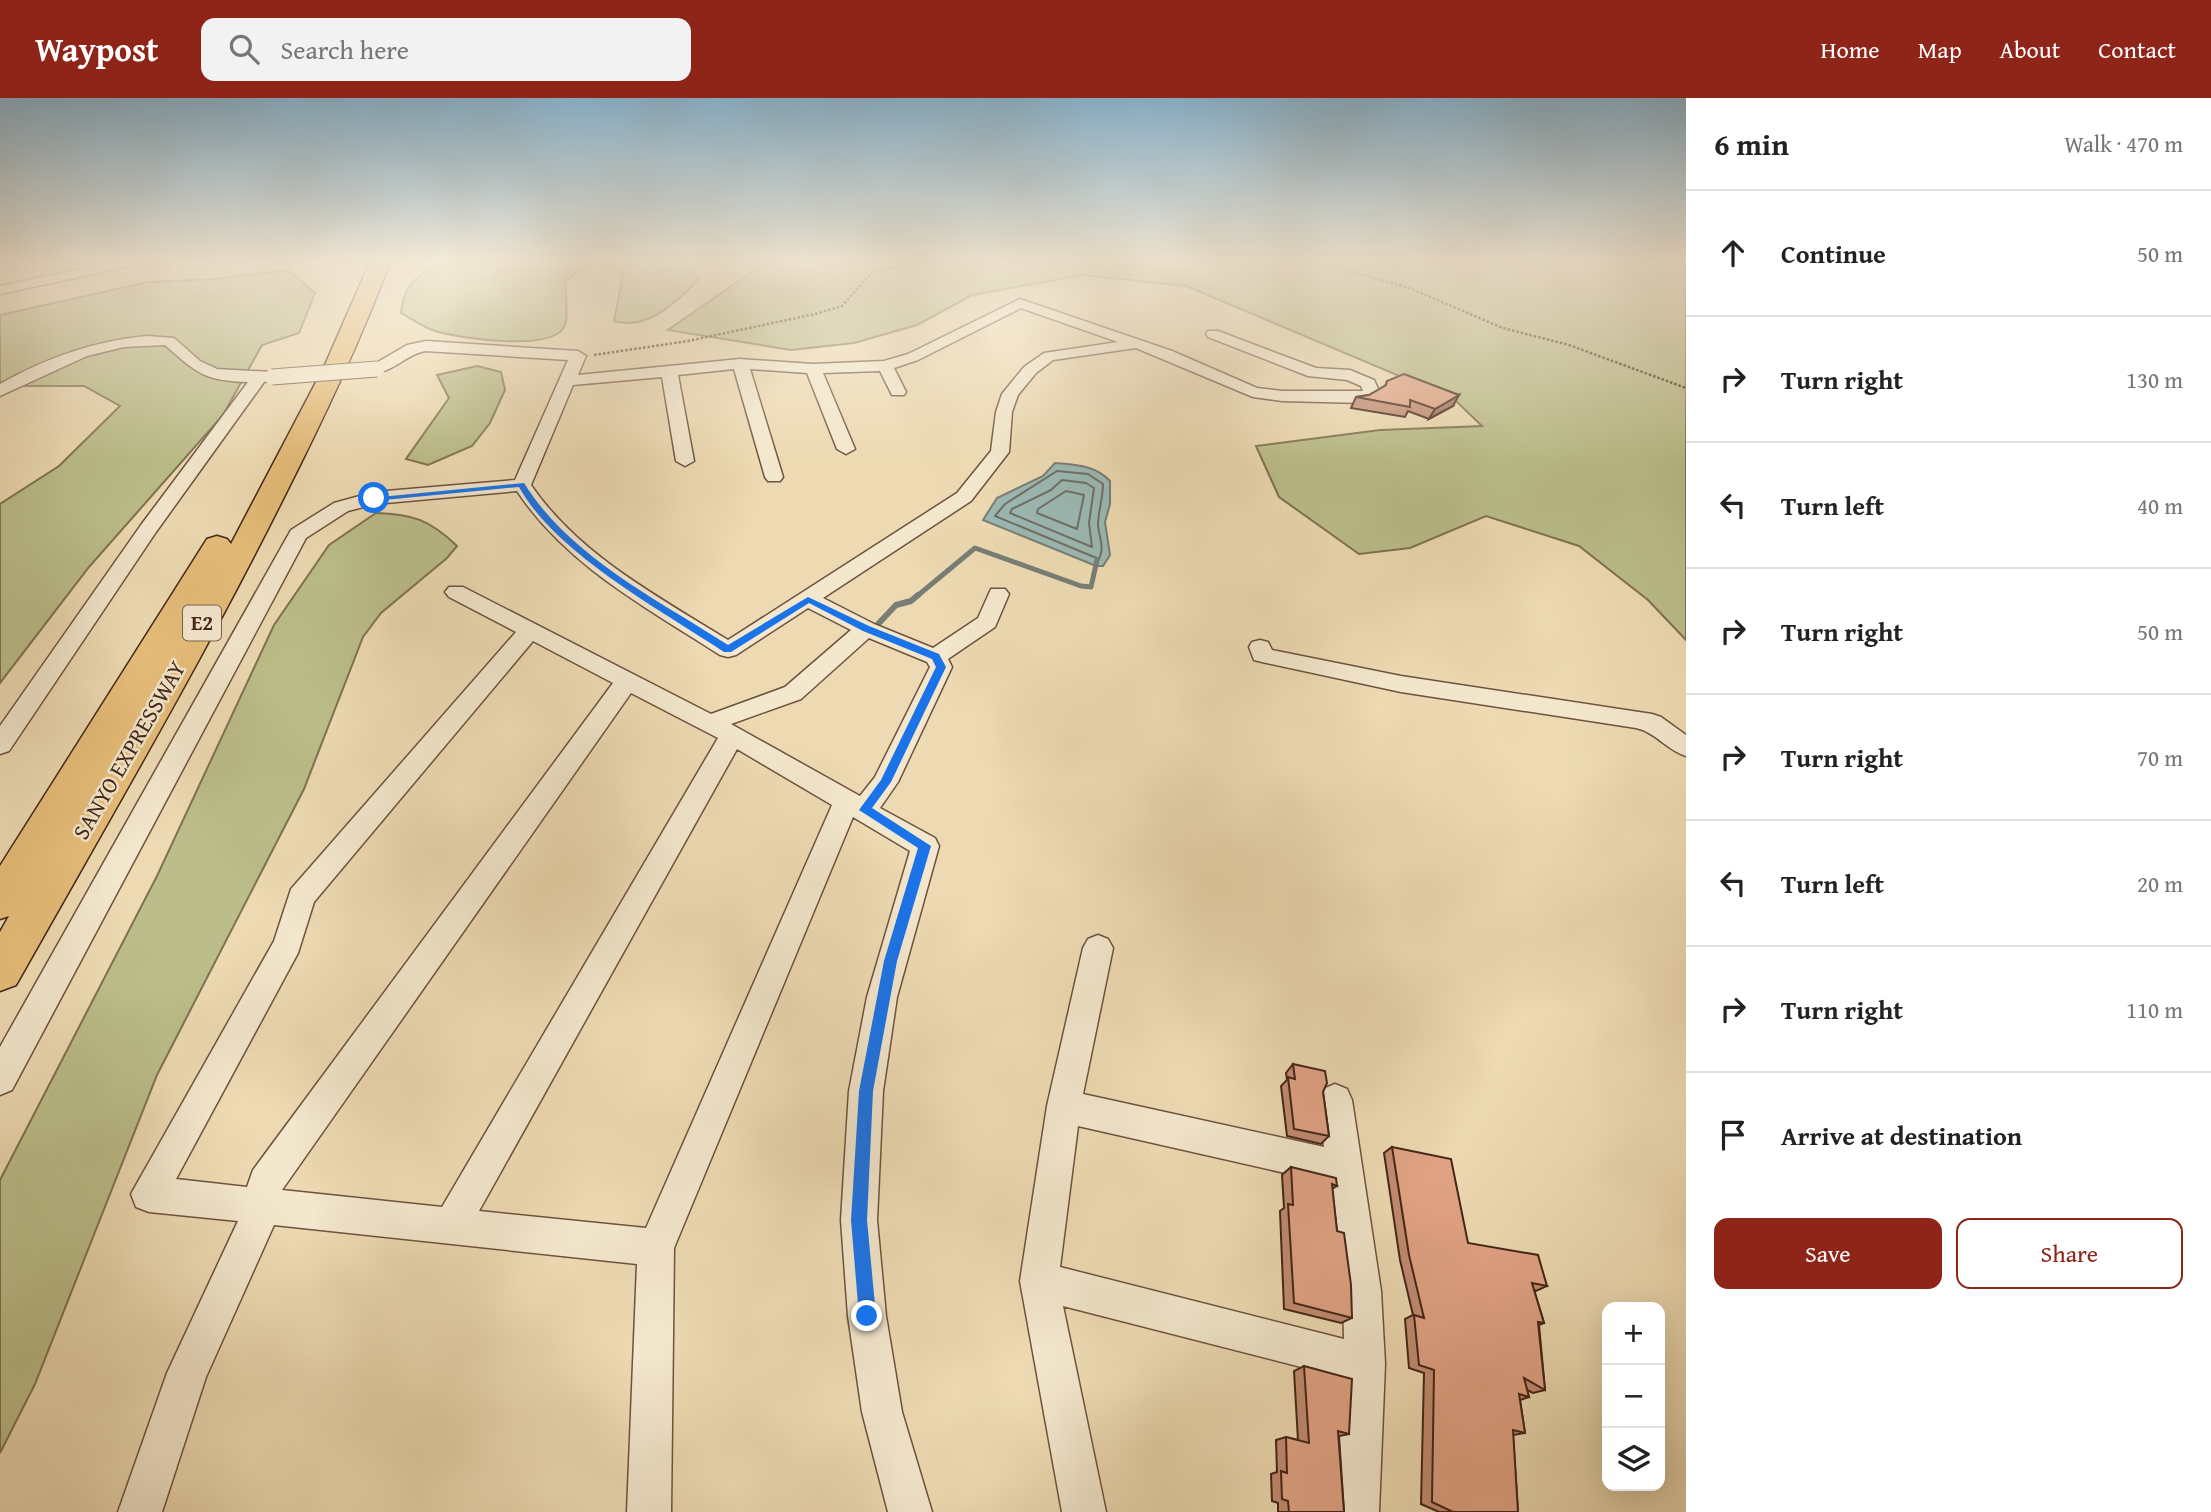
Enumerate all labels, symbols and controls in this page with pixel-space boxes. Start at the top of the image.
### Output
search box [201,18,691,81]
text: Waypost [35,25,159,73]
icon: search [225,30,263,68]
text: Search here [281,30,409,69]
text: Home [1821,32,1880,67]
text: Map [1918,32,1962,67]
text: About [2000,32,2060,67]
text: Contact [2098,32,2176,67]
text: 6 min [1714,122,1789,166]
text: Walk · 470 m [2064,127,2183,160]
icon: ahead [1714,234,1752,272]
text: Continue [1781,234,1886,273]
text: 50 m [2137,237,2183,270]
icon: right [1714,360,1752,398]
text: Turn right [1781,360,1903,399]
text: 130 m [2126,363,2183,396]
route start [358,482,389,513]
icon: left [1714,486,1752,524]
text: Turn left [1781,486,1884,525]
text: 40 m [2137,489,2183,522]
road number: E2 [183,606,221,640]
icon: right [1714,612,1752,650]
text: Turn right [1781,612,1903,651]
text: 50 m [2137,615,2183,648]
street label: SANYO EXPRESSWAY [64,654,193,845]
icon: right [1714,738,1752,776]
text: Turn right [1781,738,1903,777]
text: 70 m [2137,741,2183,774]
icon: left [1714,864,1752,902]
text: Turn left [1781,864,1884,903]
text: 20 m [2137,867,2183,900]
icon: right [1714,990,1752,1028]
text: Turn right [1781,990,1903,1029]
text: 110 m [2126,993,2183,1026]
icon: arrive [1714,1116,1752,1154]
text: Arrive at destination [1781,1116,2022,1155]
button: Save [1714,1218,1942,1289]
button: Share [1956,1218,2183,1289]
route end [851,1300,882,1331]
map controls [1602,1302,1665,1491]
button: + [1602,1302,1665,1365]
button: − [1602,1365,1665,1428]
button: layers [1602,1428,1665,1491]

